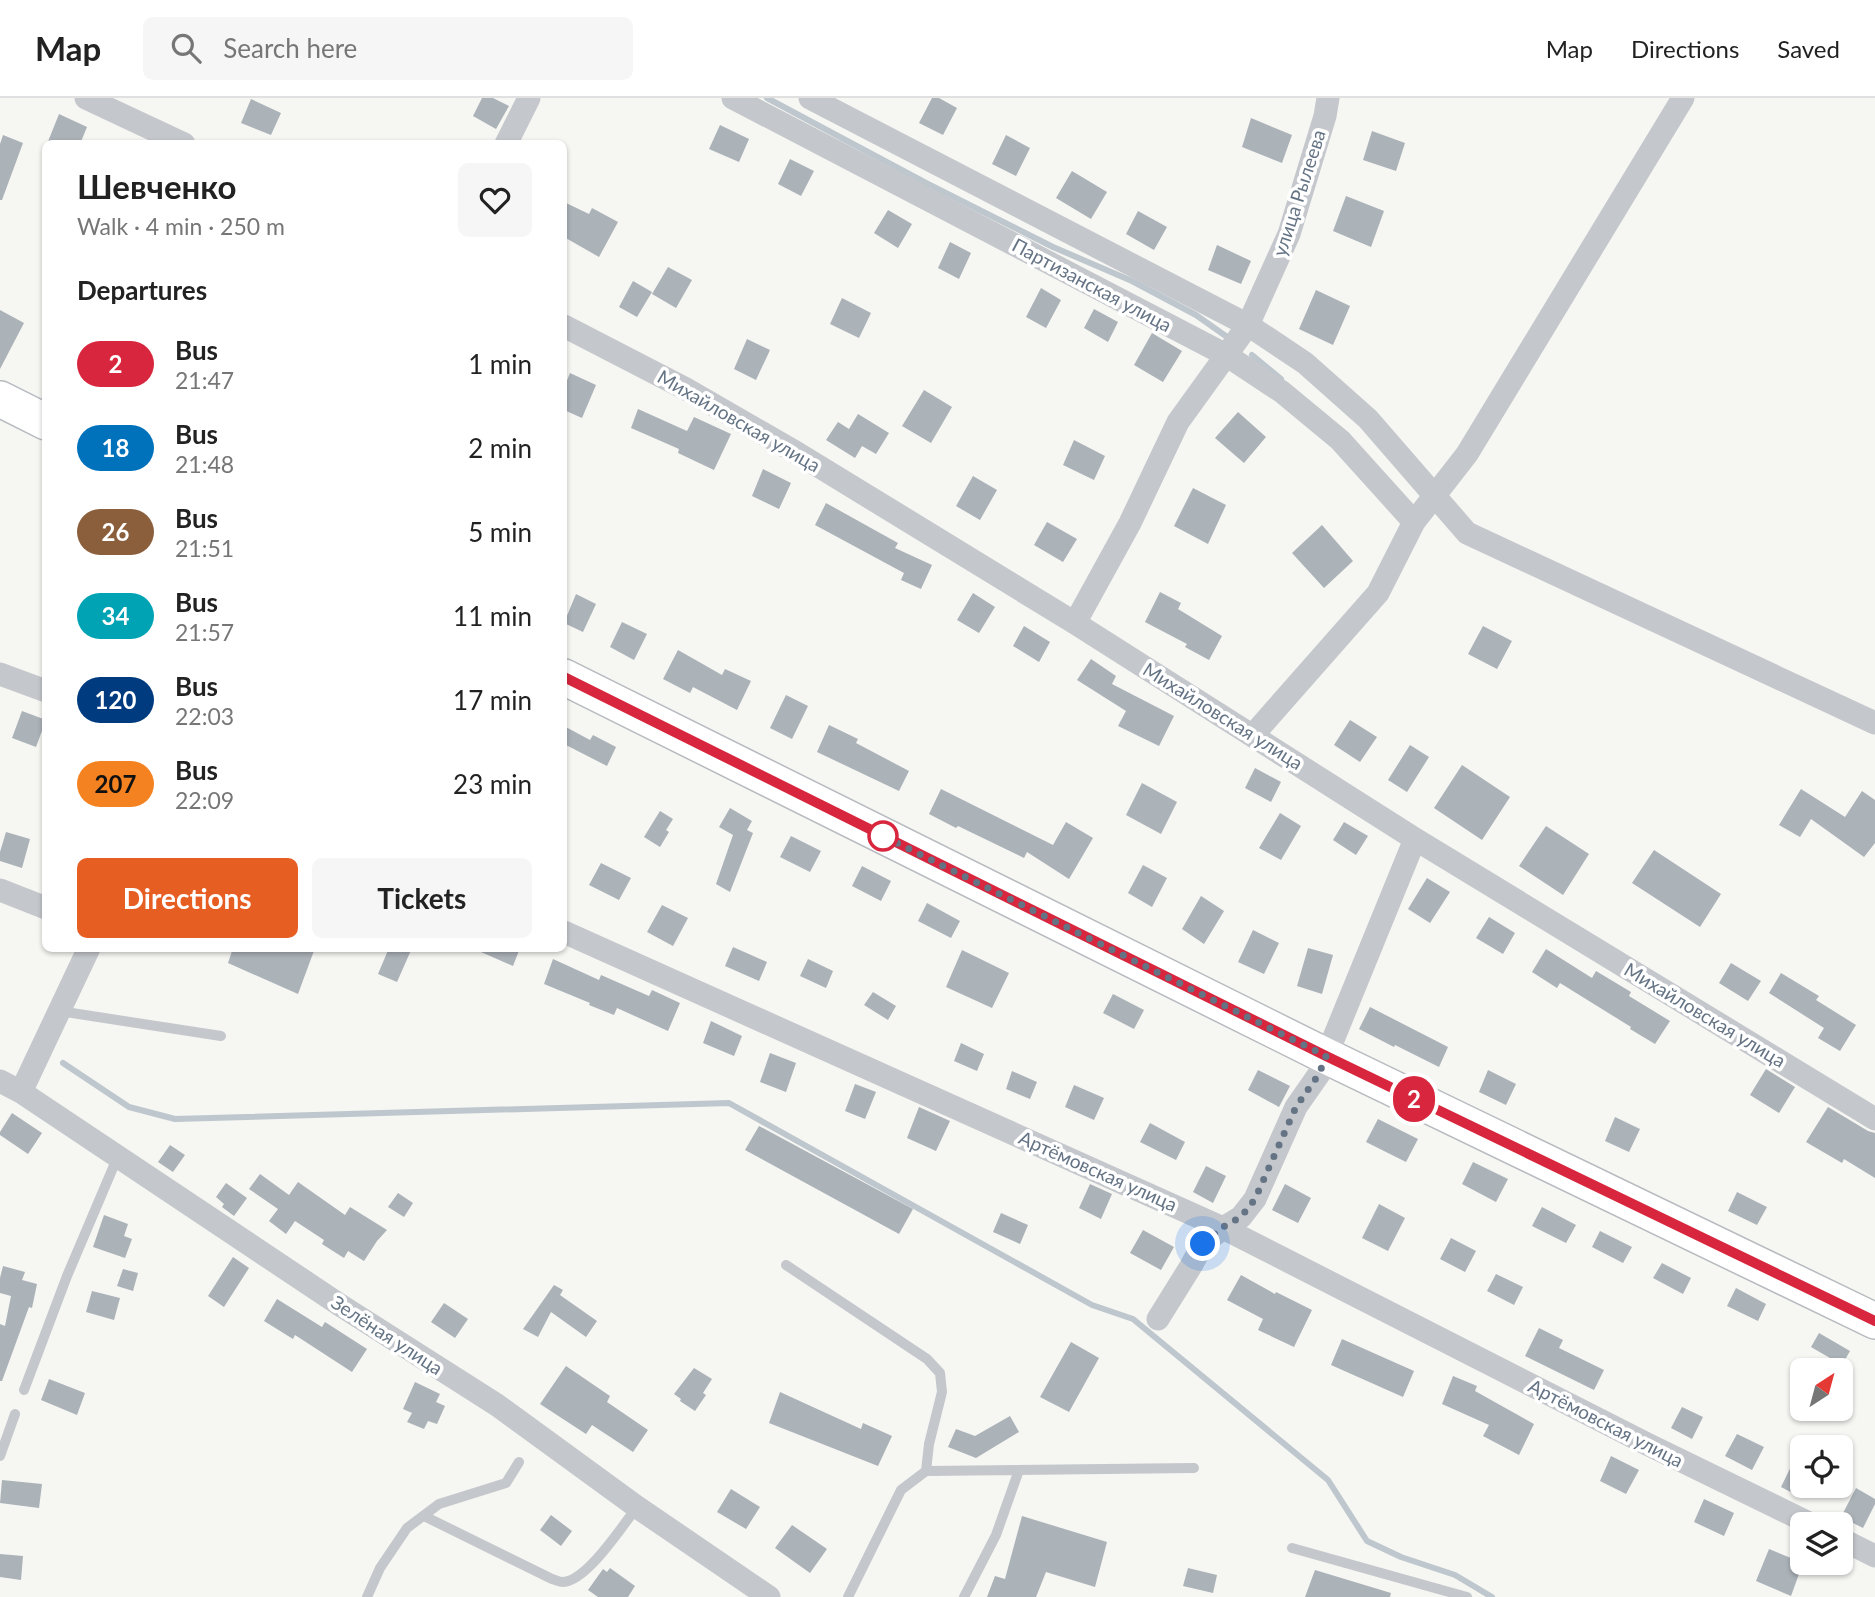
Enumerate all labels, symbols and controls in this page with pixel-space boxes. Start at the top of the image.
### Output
search box [143,17,633,80]
text: Map [35,28,101,68]
icon: search [167,29,205,67]
text: Search here [223,32,357,64]
text: Map [1546,34,1593,63]
text: Directions [1631,34,1739,63]
text: Saved [1777,34,1840,63]
street label: улица Рылеева [1267,127,1330,259]
button: heart [458,163,532,237]
text: Шевченко [77,166,237,206]
text: Walk · 4 min · 250 m [77,212,285,240]
street label: Партизанская улица [1009,233,1176,336]
text: Departures [77,274,207,306]
text: Bus [175,334,218,366]
text: 1 min [468,348,532,380]
text: 2 [109,349,122,378]
street label: Михайловская улица [654,365,825,477]
text: 21:47 [175,366,234,394]
text: Bus [175,418,218,450]
text: 2 min [468,432,532,464]
text: 18 [102,433,129,462]
text: 21:48 [175,450,234,478]
text: Bus [175,502,218,534]
text: 5 min [468,516,532,548]
text: 26 [102,517,129,546]
text: 21:51 [175,534,234,562]
text: Bus [175,586,218,618]
text: 11 min [453,600,532,632]
text: 34 [102,601,129,630]
text: 21:57 [175,618,234,646]
street label: Михайловская улица [1139,657,1307,774]
text: Bus [175,670,218,702]
text: 17 min [453,684,532,716]
text: 120 [95,685,136,714]
text: 22:03 [175,702,234,730]
text: Bus [175,754,218,786]
text: 23 min [453,768,532,800]
text: 207 [95,769,136,798]
text: 22:09 [175,786,234,814]
unlabelled marker [868,821,898,851]
button: Directions [77,858,298,938]
button: Tickets [312,858,532,938]
street label: Михайловская улица [1620,957,1790,1072]
line badge: 2 [1391,1076,1437,1122]
text: 2 [1407,1084,1421,1113]
street label: Артёмовская улица [1016,1125,1181,1216]
your location [1185,1226,1220,1261]
street label: Зелёная улица [327,1290,447,1379]
north arrow [1790,1358,1853,1421]
map controls [1790,1358,1853,1575]
street label: Артёмовская улица [1525,1374,1687,1472]
button: locate [1790,1435,1853,1498]
button: layers [1790,1512,1853,1575]

